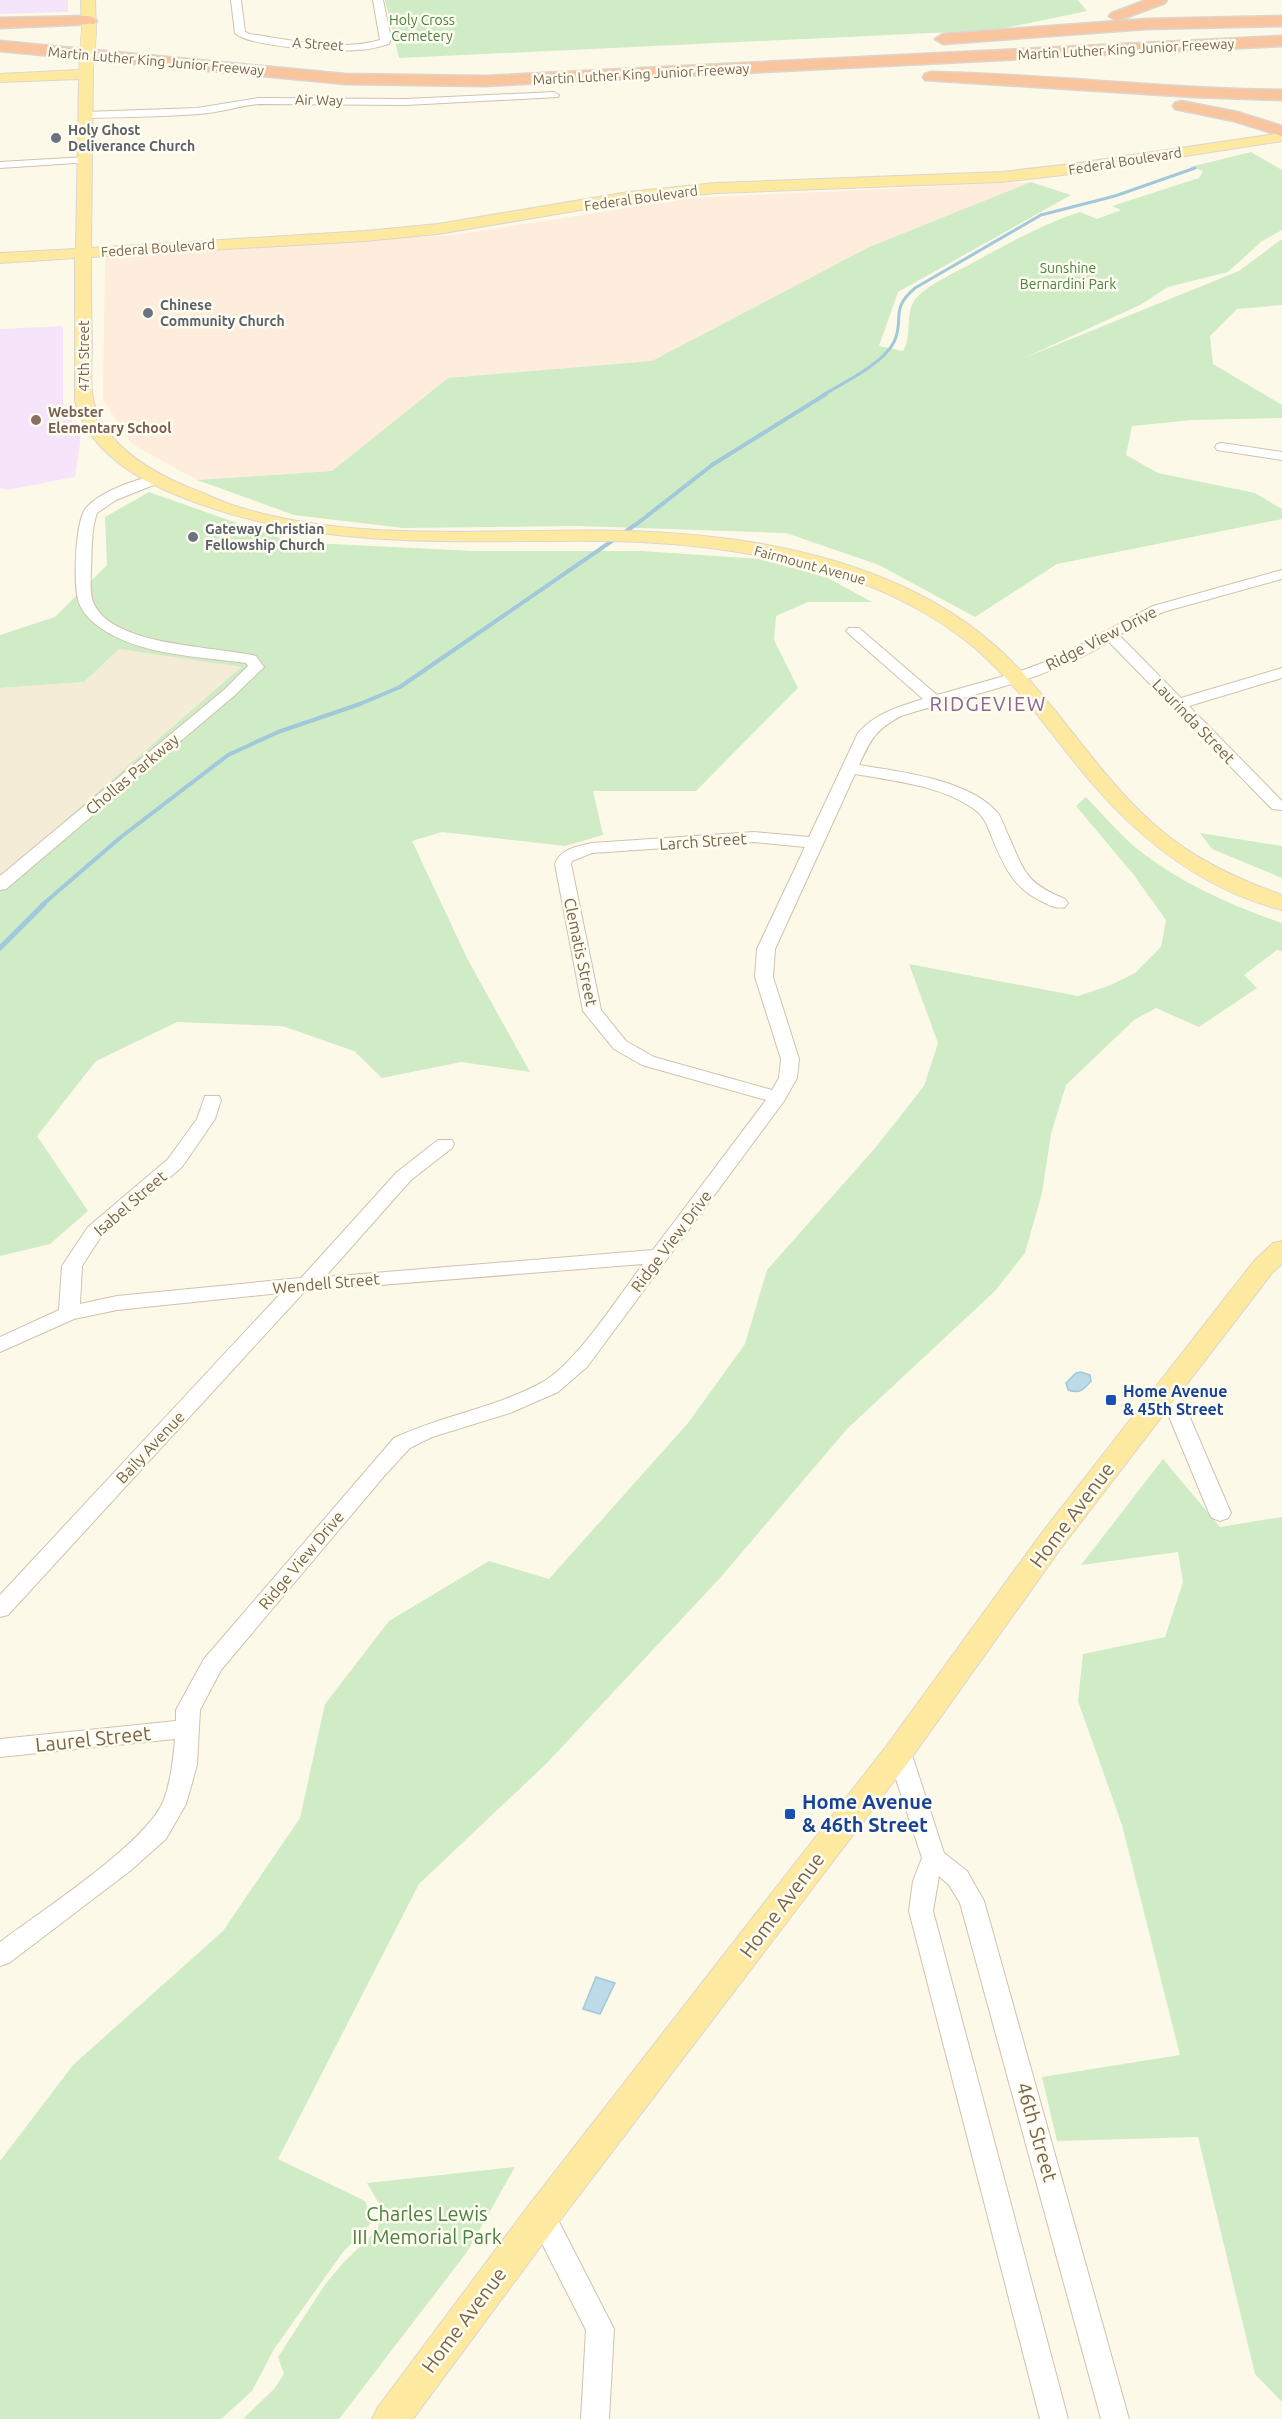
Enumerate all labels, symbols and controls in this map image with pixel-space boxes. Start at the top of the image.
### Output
park label: Holy Cross Cemetery [389,12,455,44]
street label: A Street [292,34,345,54]
street label: Martin Luther King Junior Freeway [1017,35,1235,63]
street label: Martin Luther King Junior Freeway [47,44,265,78]
street label: Martin Luther King Junior Freeway [532,60,750,88]
street label: Air Way [295,92,343,108]
place label: Holy Ghost Deliverance Church [68,122,195,154]
marker: Holy Ghost Deliverance Church [49,131,63,145]
street label: Federal Boulevard [1067,144,1183,178]
street label: Federal Boulevard [583,182,699,214]
street label: Federal Boulevard [100,236,216,260]
park label: Sunshine Bernardini Park [1020,260,1116,292]
place label: Chinese Community Church [160,297,285,329]
marker: Chinese Community Church [141,306,155,320]
street label: 47th Street [76,320,92,392]
place label: Webster Elementary School [48,404,171,436]
marker: Webster Elementary School [29,413,43,427]
place label: Gateway Christian Fellowship Church [205,521,325,553]
marker: Gateway Christian Fellowship Church [186,530,200,544]
street label: Fairmount Avenue [752,542,868,588]
street label: Ridge View Drive [1042,602,1160,674]
street label: Laurinda Street [1149,675,1239,768]
district label: RIDGEVIEW [929,692,1047,715]
street label: Chollas Parkway [82,730,182,818]
street label: Larch Street [659,829,748,853]
street label: Clematis Street [561,896,601,1009]
street label: Isabel Street [90,1166,170,1239]
street label: Ridge View Drive [627,1187,715,1295]
street label: Wendell Street [272,1269,381,1297]
place label: Home Avenue & 45th Street [1123,1382,1227,1418]
marker: Home Avenue & 45th Street [1104,1393,1118,1407]
street label: Baily Avenue [112,1407,188,1487]
street label: Home Avenue [1025,1458,1119,1572]
street label: Ridge View Drive [255,1507,347,1613]
street label: Laurel Street [34,1721,152,1756]
place label: Home Avenue & 46th Street [802,1790,932,1836]
marker: Home Avenue & 46th Street [783,1807,797,1821]
street label: Home Avenue [735,1848,829,1962]
street label: 46th Street [1012,2080,1063,2184]
park label: Charles Lewis III Memorial Park [352,2202,502,2248]
street label: Home Avenue [417,2263,511,2377]

